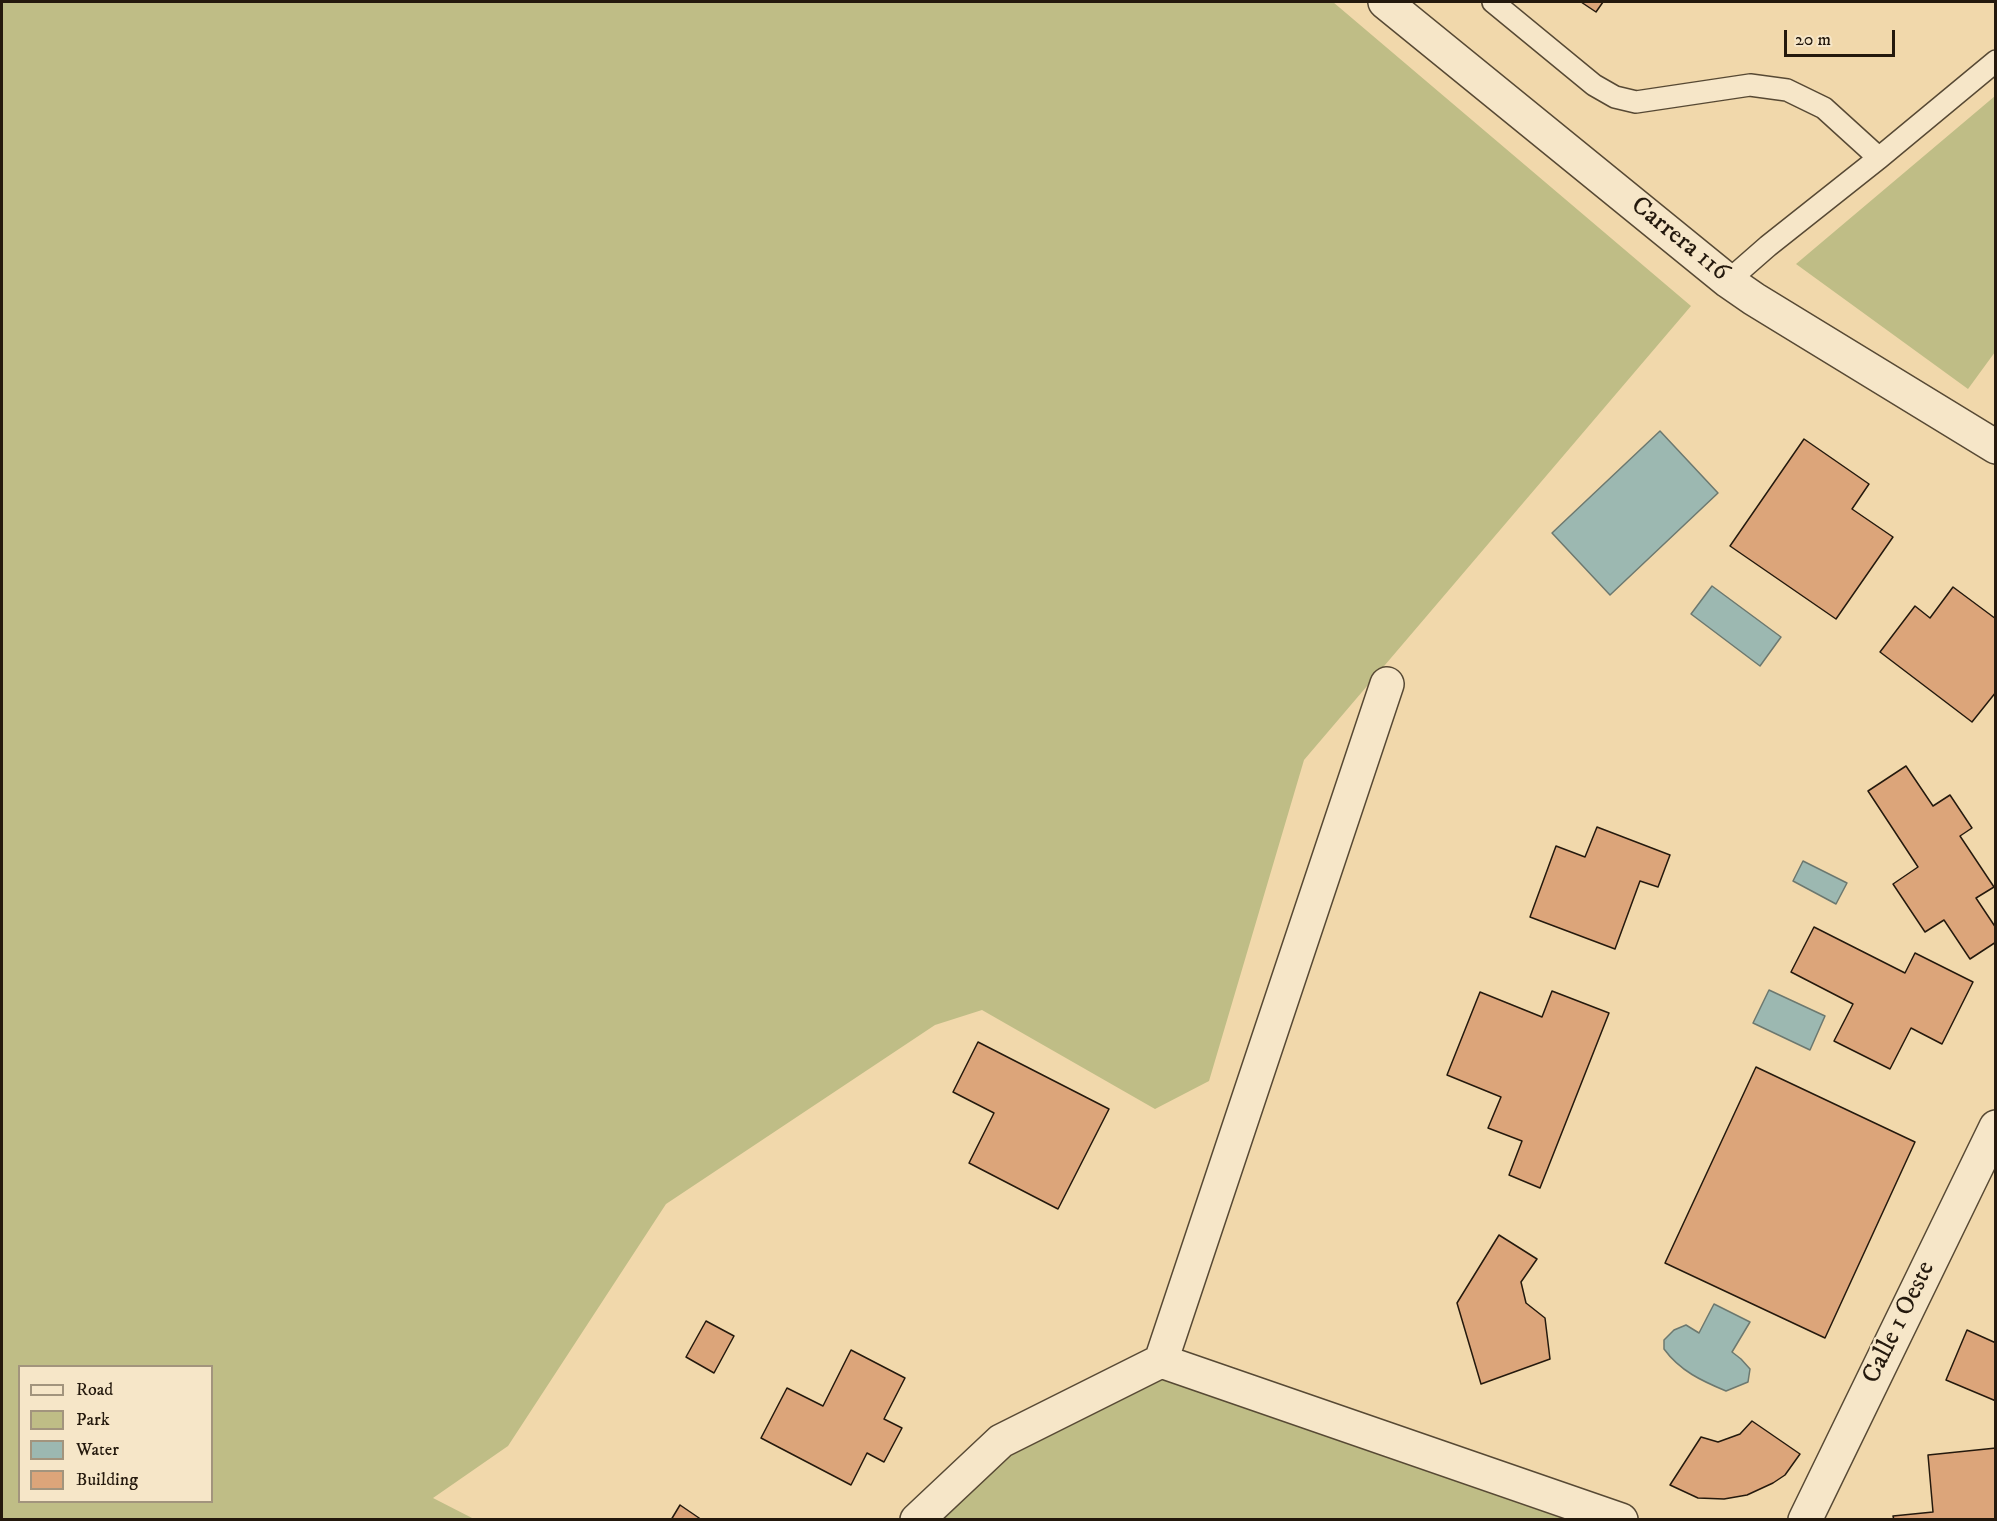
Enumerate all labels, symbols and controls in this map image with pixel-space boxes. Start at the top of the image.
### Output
scale bar [1787,18,1898,56]
text: 20 m [1795,29,1831,51]
street label: Carrera 116 [1624,191,1734,289]
street label: Calle 1 Oeste [1857,1257,1943,1389]
legend [18,1365,213,1503]
text: Road [76,1379,113,1401]
text: Park [76,1409,110,1431]
text: Water [76,1439,119,1461]
text: Building [76,1469,138,1491]

